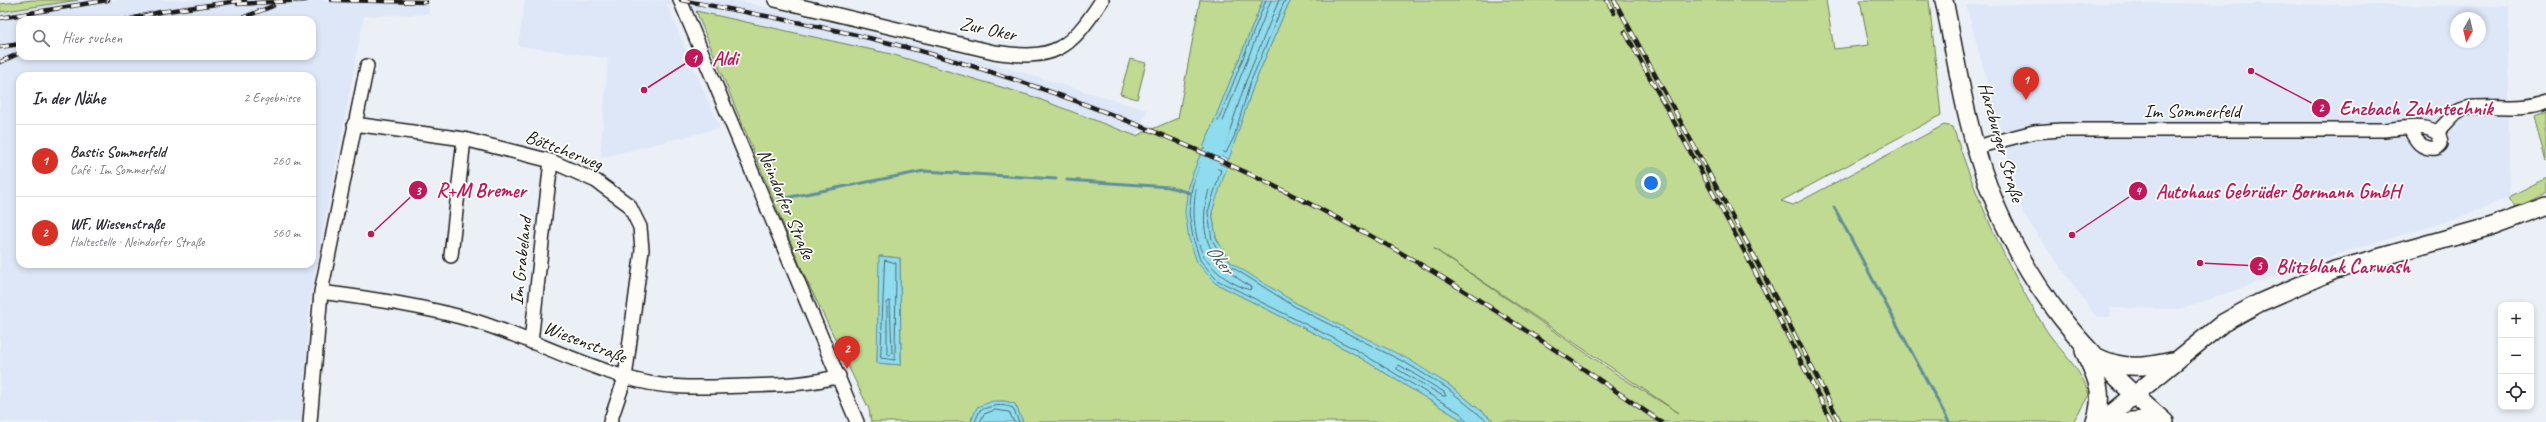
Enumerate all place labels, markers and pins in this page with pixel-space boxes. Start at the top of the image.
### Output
callout: Aldi [684,42,746,74]
pin: 1 [2013,67,2039,100]
callout: Enzbach Zahntechnik [2311,92,2501,124]
callout: R+M Bremer [408,174,534,206]
callout: Autohaus Gebrüder Bormann GmbH [2128,175,2409,207]
callout: Blitzblank Carwash [2249,250,2418,282]
pin: 2 [834,336,860,369]

